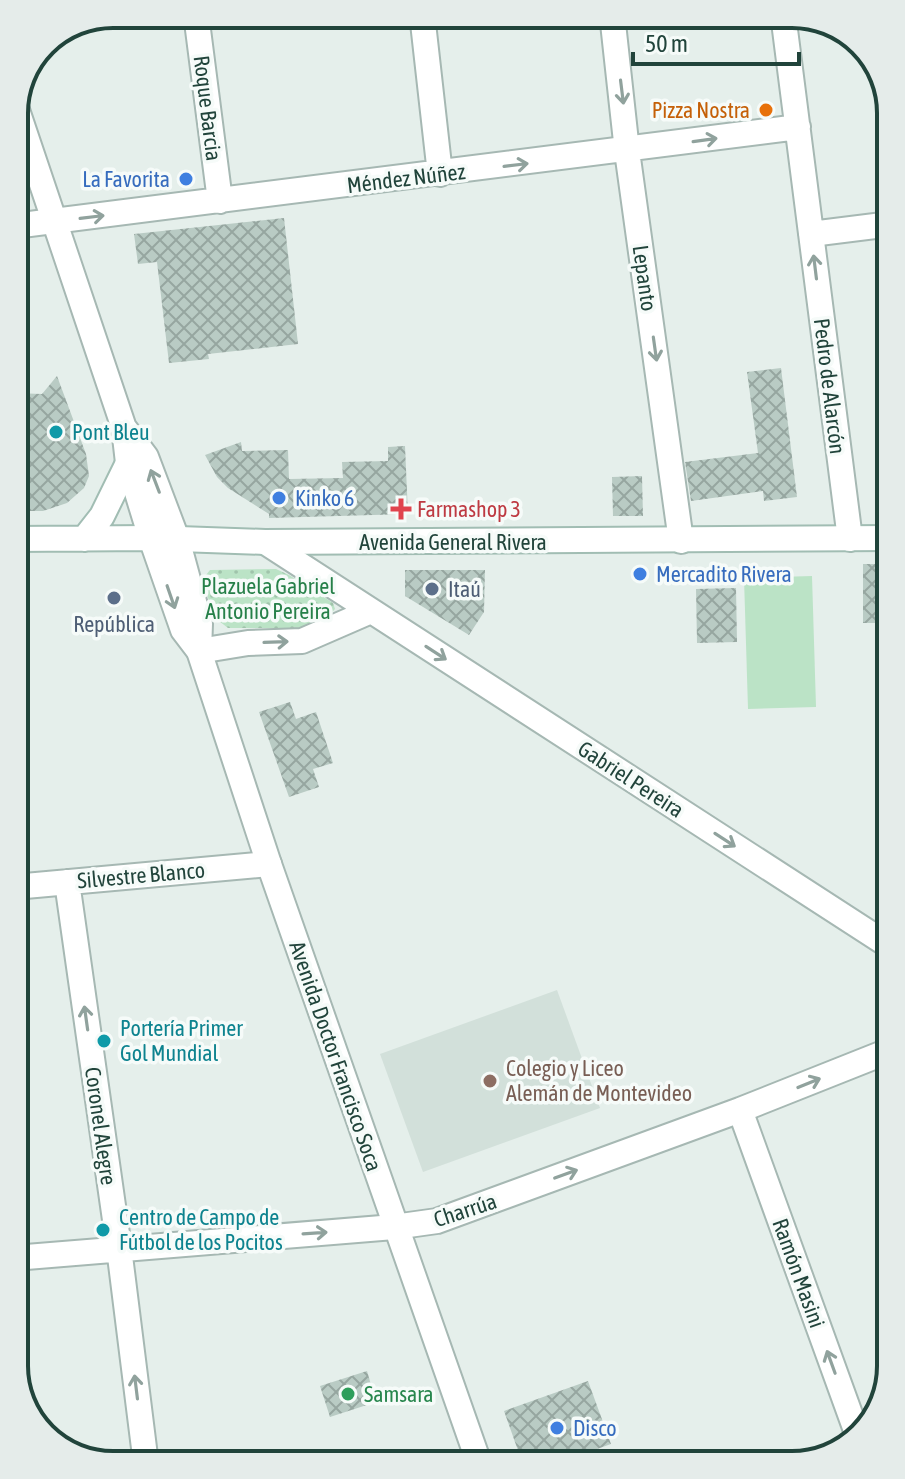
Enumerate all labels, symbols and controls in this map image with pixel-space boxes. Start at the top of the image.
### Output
scale bar [633,16,799,66]
text: 50 m [645,30,688,57]
street label: Roque Barcia [189,54,227,162]
one-way arrow [614,78,629,105]
place label: Pizza Nostra [652,97,750,123]
marker: Pizza Nostra [757,101,775,119]
one-way arrow [692,132,717,147]
one-way arrow [503,157,529,172]
street label: Méndez Núñez [345,158,467,198]
place label: La Favorita [82,166,170,192]
marker: La Favorita [177,170,195,188]
one-way arrow [78,209,104,224]
street label: Lepanto [628,243,662,313]
one-way arrow [807,255,822,280]
street label: Pedro de Alarcón [809,317,851,455]
one-way arrow [648,336,663,362]
place label: Pont Bleu [72,419,150,445]
marker: Pont Bleu [47,423,65,441]
one-way arrow [147,469,161,494]
place label: Kinko 6 [295,485,354,511]
marker: Kinko 6 [270,489,288,507]
place label: Farmashop 3 [417,496,521,522]
marker: Farmashop 3 [392,500,410,518]
street label: Avenida General Rivera [359,529,547,555]
place label: Mercadito Rivera [656,561,792,587]
marker: Mercadito Rivera [631,565,649,583]
park label: Plazuela Gabriel Antonio Pereira [201,573,335,624]
place label: Itaú [448,576,481,602]
marker: Itaú [423,580,441,598]
one-way arrow [165,584,180,609]
marker: República [105,589,123,607]
place label: República [73,611,155,637]
one-way arrow [262,634,289,650]
one-way arrow [425,645,447,662]
street label: Gabriel Pereira [573,735,689,823]
one-way arrow [714,831,736,848]
street label: Silvestre Blanco [76,856,206,894]
street label: Avenida Doctor Francisco Soca [284,938,388,1174]
one-way arrow [78,1006,93,1031]
place label: Portería Primer Gol Mundial [120,1015,243,1066]
marker: Portería Primer Gol Mundial [95,1032,113,1050]
place label: Colegio y Liceo Alemán de Montevideo [506,1055,692,1106]
street label: Coronel Alegre [80,1065,122,1187]
marker: Colegio y Liceo Alemán de Montevideo [481,1072,499,1090]
one-way arrow [796,1074,821,1089]
one-way arrow [553,1166,578,1180]
street label: Charrúa [430,1188,500,1232]
place label: Centro de Campo de Fútbol de los Pocitos [119,1204,283,1255]
street label: Ramón Masini [767,1215,831,1331]
marker: Centro de Campo de Fútbol de los Pocitos [94,1221,112,1239]
one-way arrow [301,1225,328,1240]
one-way arrow [823,1351,837,1375]
one-way arrow [128,1375,143,1400]
place label: Samsara [364,1381,434,1407]
marker: Samsara [339,1385,357,1403]
place label: Disco [573,1415,617,1441]
marker: Disco [548,1419,566,1437]

